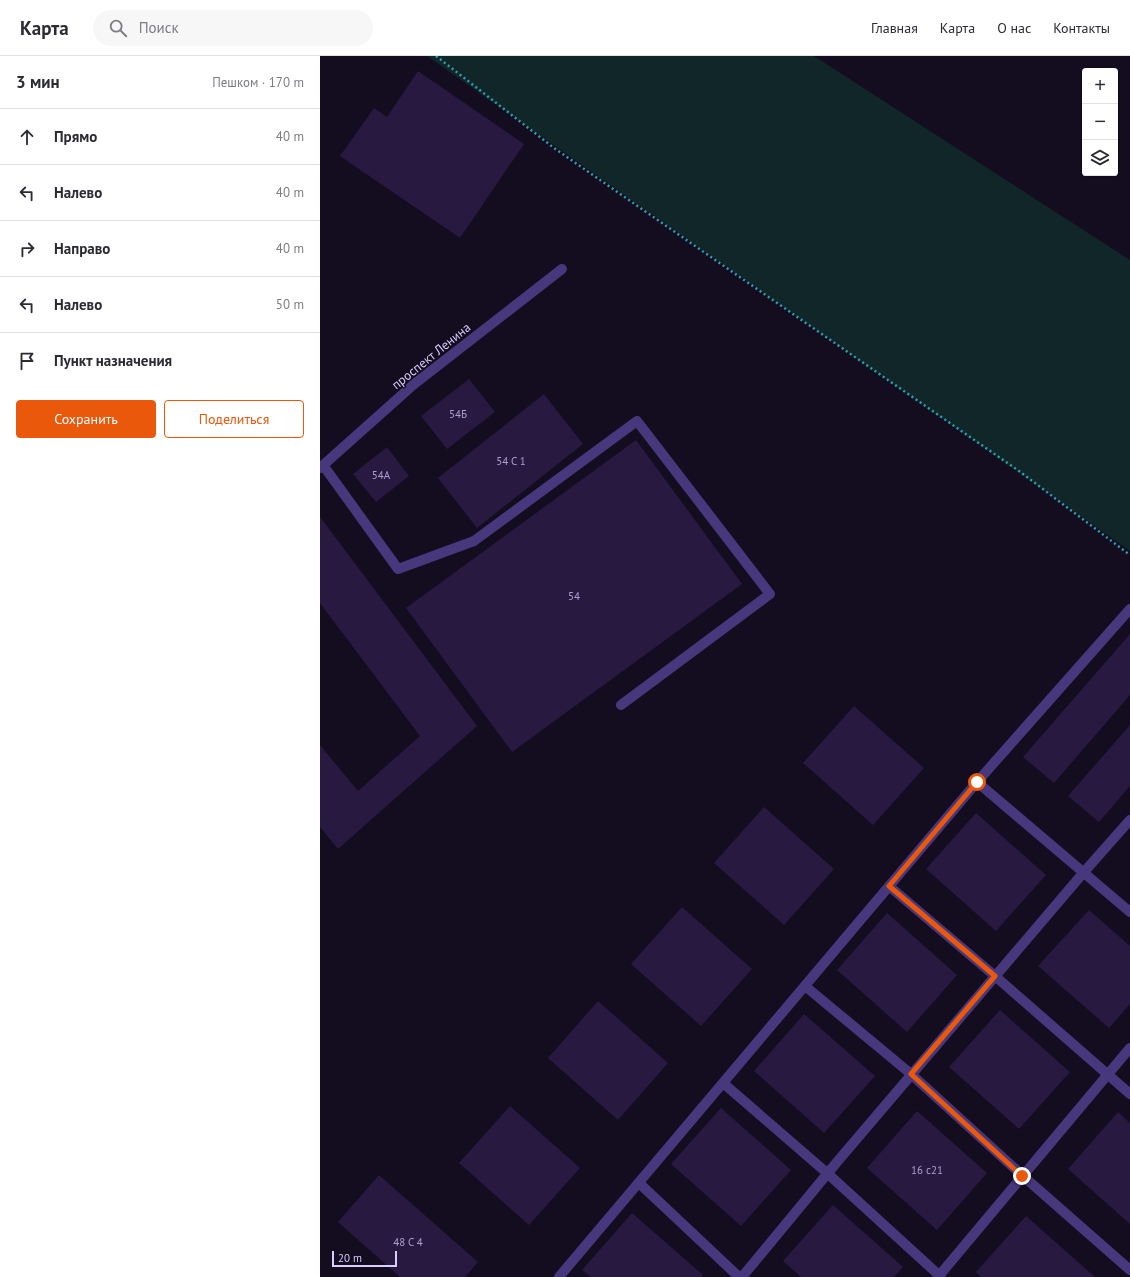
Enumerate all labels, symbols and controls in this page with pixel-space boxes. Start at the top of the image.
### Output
search box [93,10,373,46]
text: Карта [20,16,69,40]
icon: search [107,17,129,39]
text: Поиск [139,18,179,37]
text: Главная [871,19,918,37]
text: Карта [940,19,975,37]
text: О нас [997,19,1031,37]
text: Контакты [1053,19,1110,37]
map controls [1082,68,1118,176]
button: + [1082,68,1118,104]
text: 3 мин [16,71,60,93]
text: Пешком · 170 m [212,74,304,91]
button: − [1082,104,1118,140]
icon: ahead [16,126,38,148]
text: Прямо [54,127,97,146]
text: 40 m [276,128,304,145]
button: layers [1082,140,1118,176]
icon: left [16,182,38,204]
text: Налево [54,183,102,202]
text: 40 m [276,184,304,201]
icon: right [16,238,38,260]
text: Направо [54,239,110,258]
text: 40 m [276,240,304,257]
icon: left [16,294,38,316]
text: Налево [54,295,102,314]
text: 50 m [276,296,304,313]
street label: проспект Ленина [388,319,474,393]
icon: arrive [16,350,38,372]
text: Пункт назначения [54,351,172,370]
button: Сохранить [16,400,156,438]
button: Поделиться [164,400,304,438]
house number: 54Б [449,407,467,421]
house number: 54 С 1 [496,454,526,468]
house number: 54А [372,468,391,482]
house number: 54 [568,589,580,603]
route start [968,773,986,791]
house number: 16 с21 [911,1163,943,1177]
route end [1013,1167,1031,1185]
house number: 48 С 4 [393,1235,423,1249]
scale bar [332,1249,397,1268]
text: 20 m [338,1251,362,1265]

